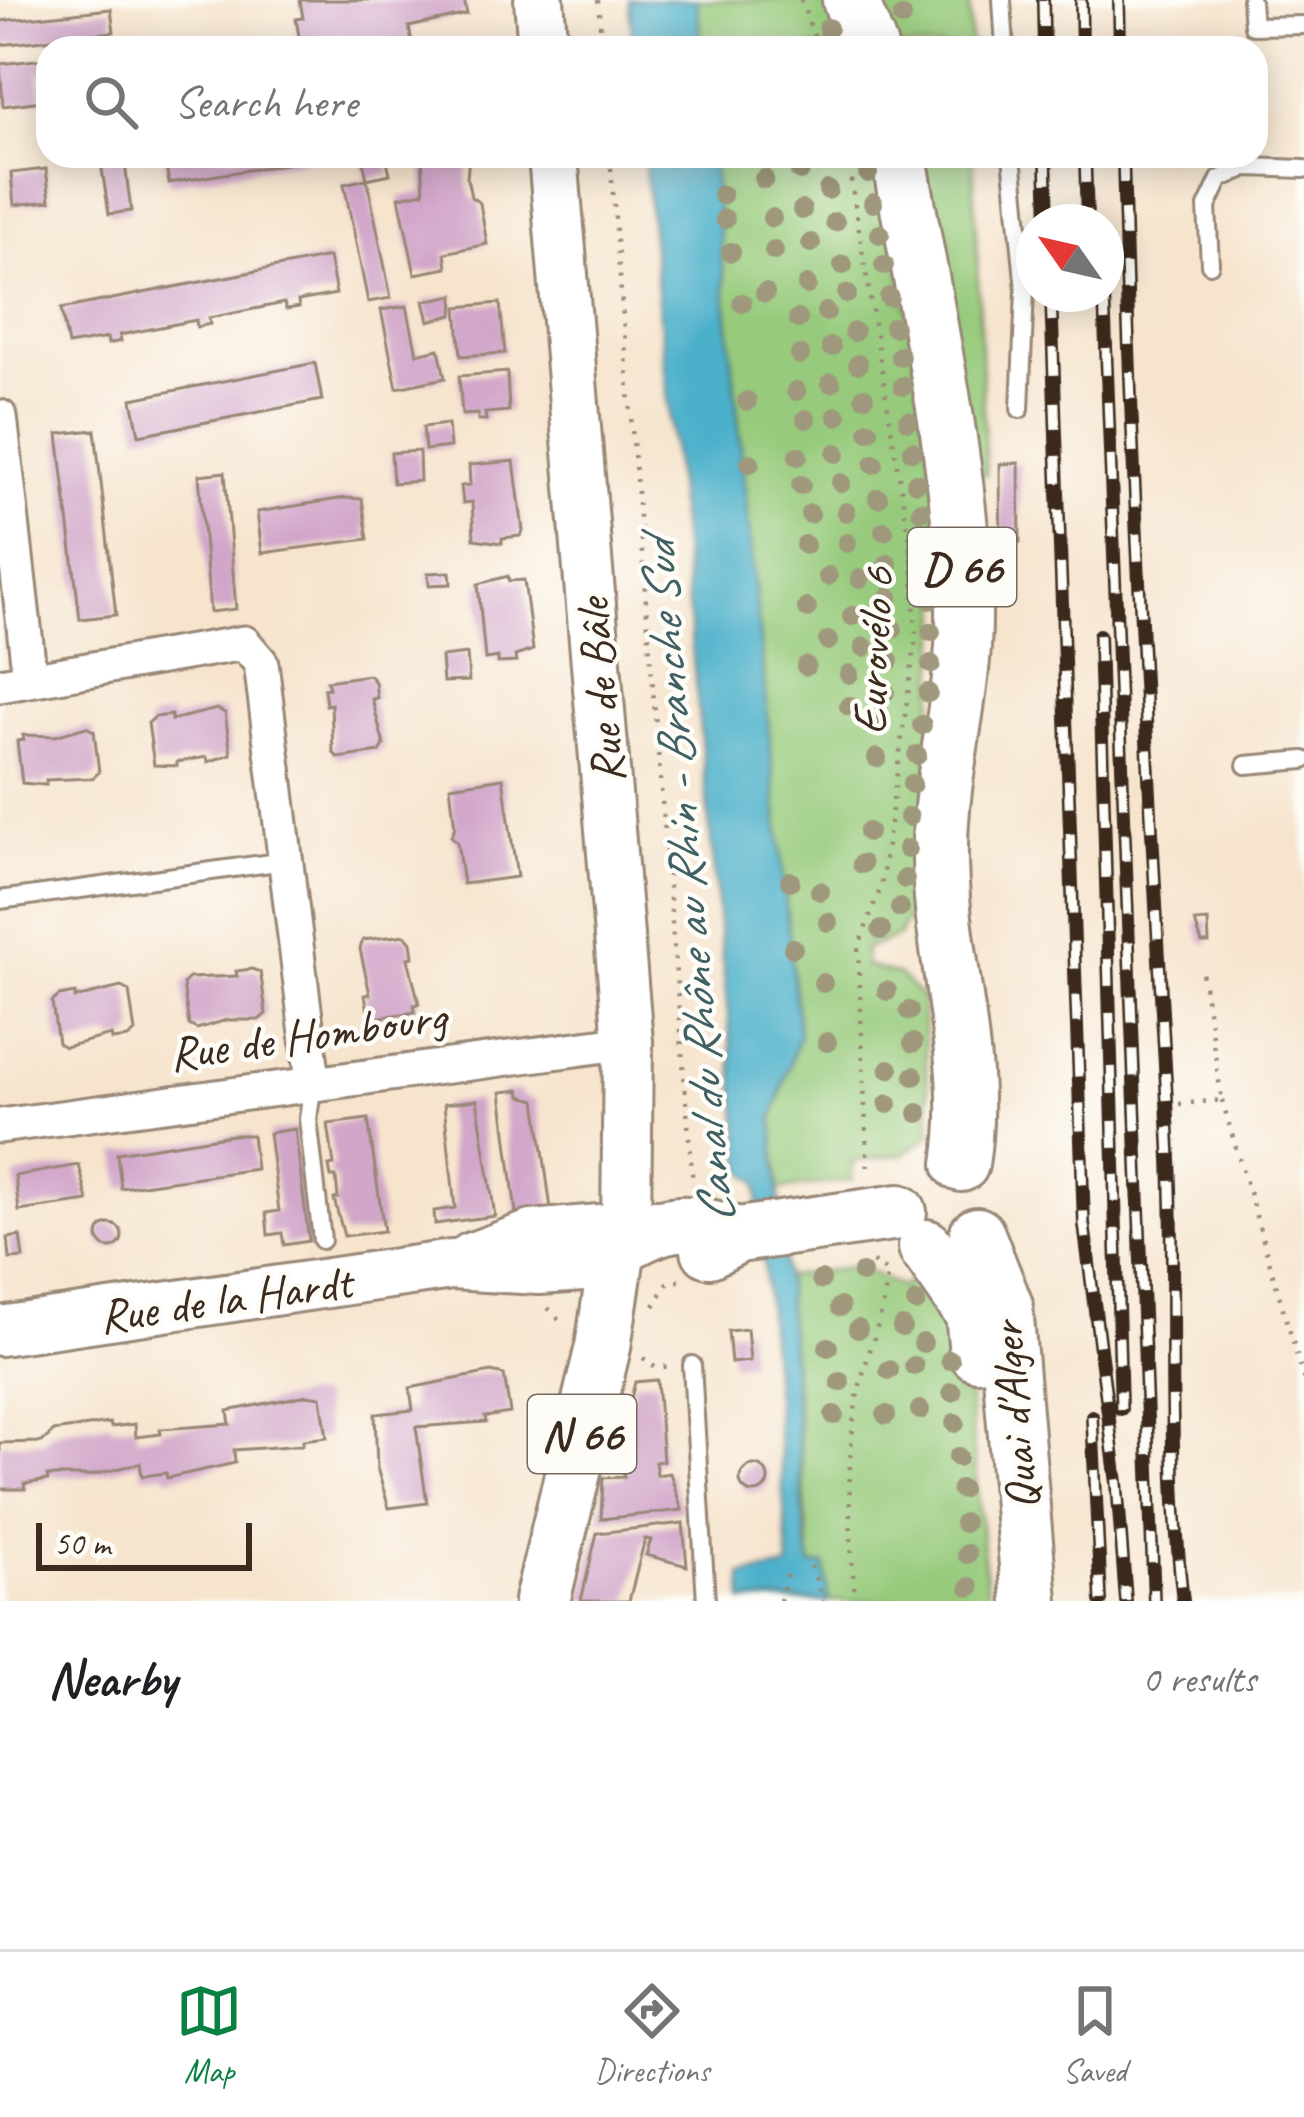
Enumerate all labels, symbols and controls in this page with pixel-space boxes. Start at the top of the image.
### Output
search box [36,36,1268,168]
icon: search [78,69,144,135]
text: Search here [174,74,357,131]
north arrow [1016,204,1124,312]
water label: Canal du Rhône au Rhin - Branche Sud [624,524,749,1227]
road number: D 66 [908,528,1016,606]
street label: Eurovélo 6 [839,565,907,736]
street label: Rue de Bâle [562,593,638,786]
street label: Rue de Hombourg [165,985,453,1084]
street label: Rue de la Hardt [95,1251,359,1346]
street label: Quai d'Alger [976,1316,1052,1512]
road number: N 66 [528,1395,636,1473]
scale bar [36,1517,252,1570]
text: 50 m [54,1523,110,1565]
text: Nearby [48,1647,176,1711]
text: 0 results [1142,1655,1256,1704]
tab: Map [176,1978,242,2092]
tab: Directions [595,1978,709,2092]
tab: Saved [1062,1978,1128,2092]

